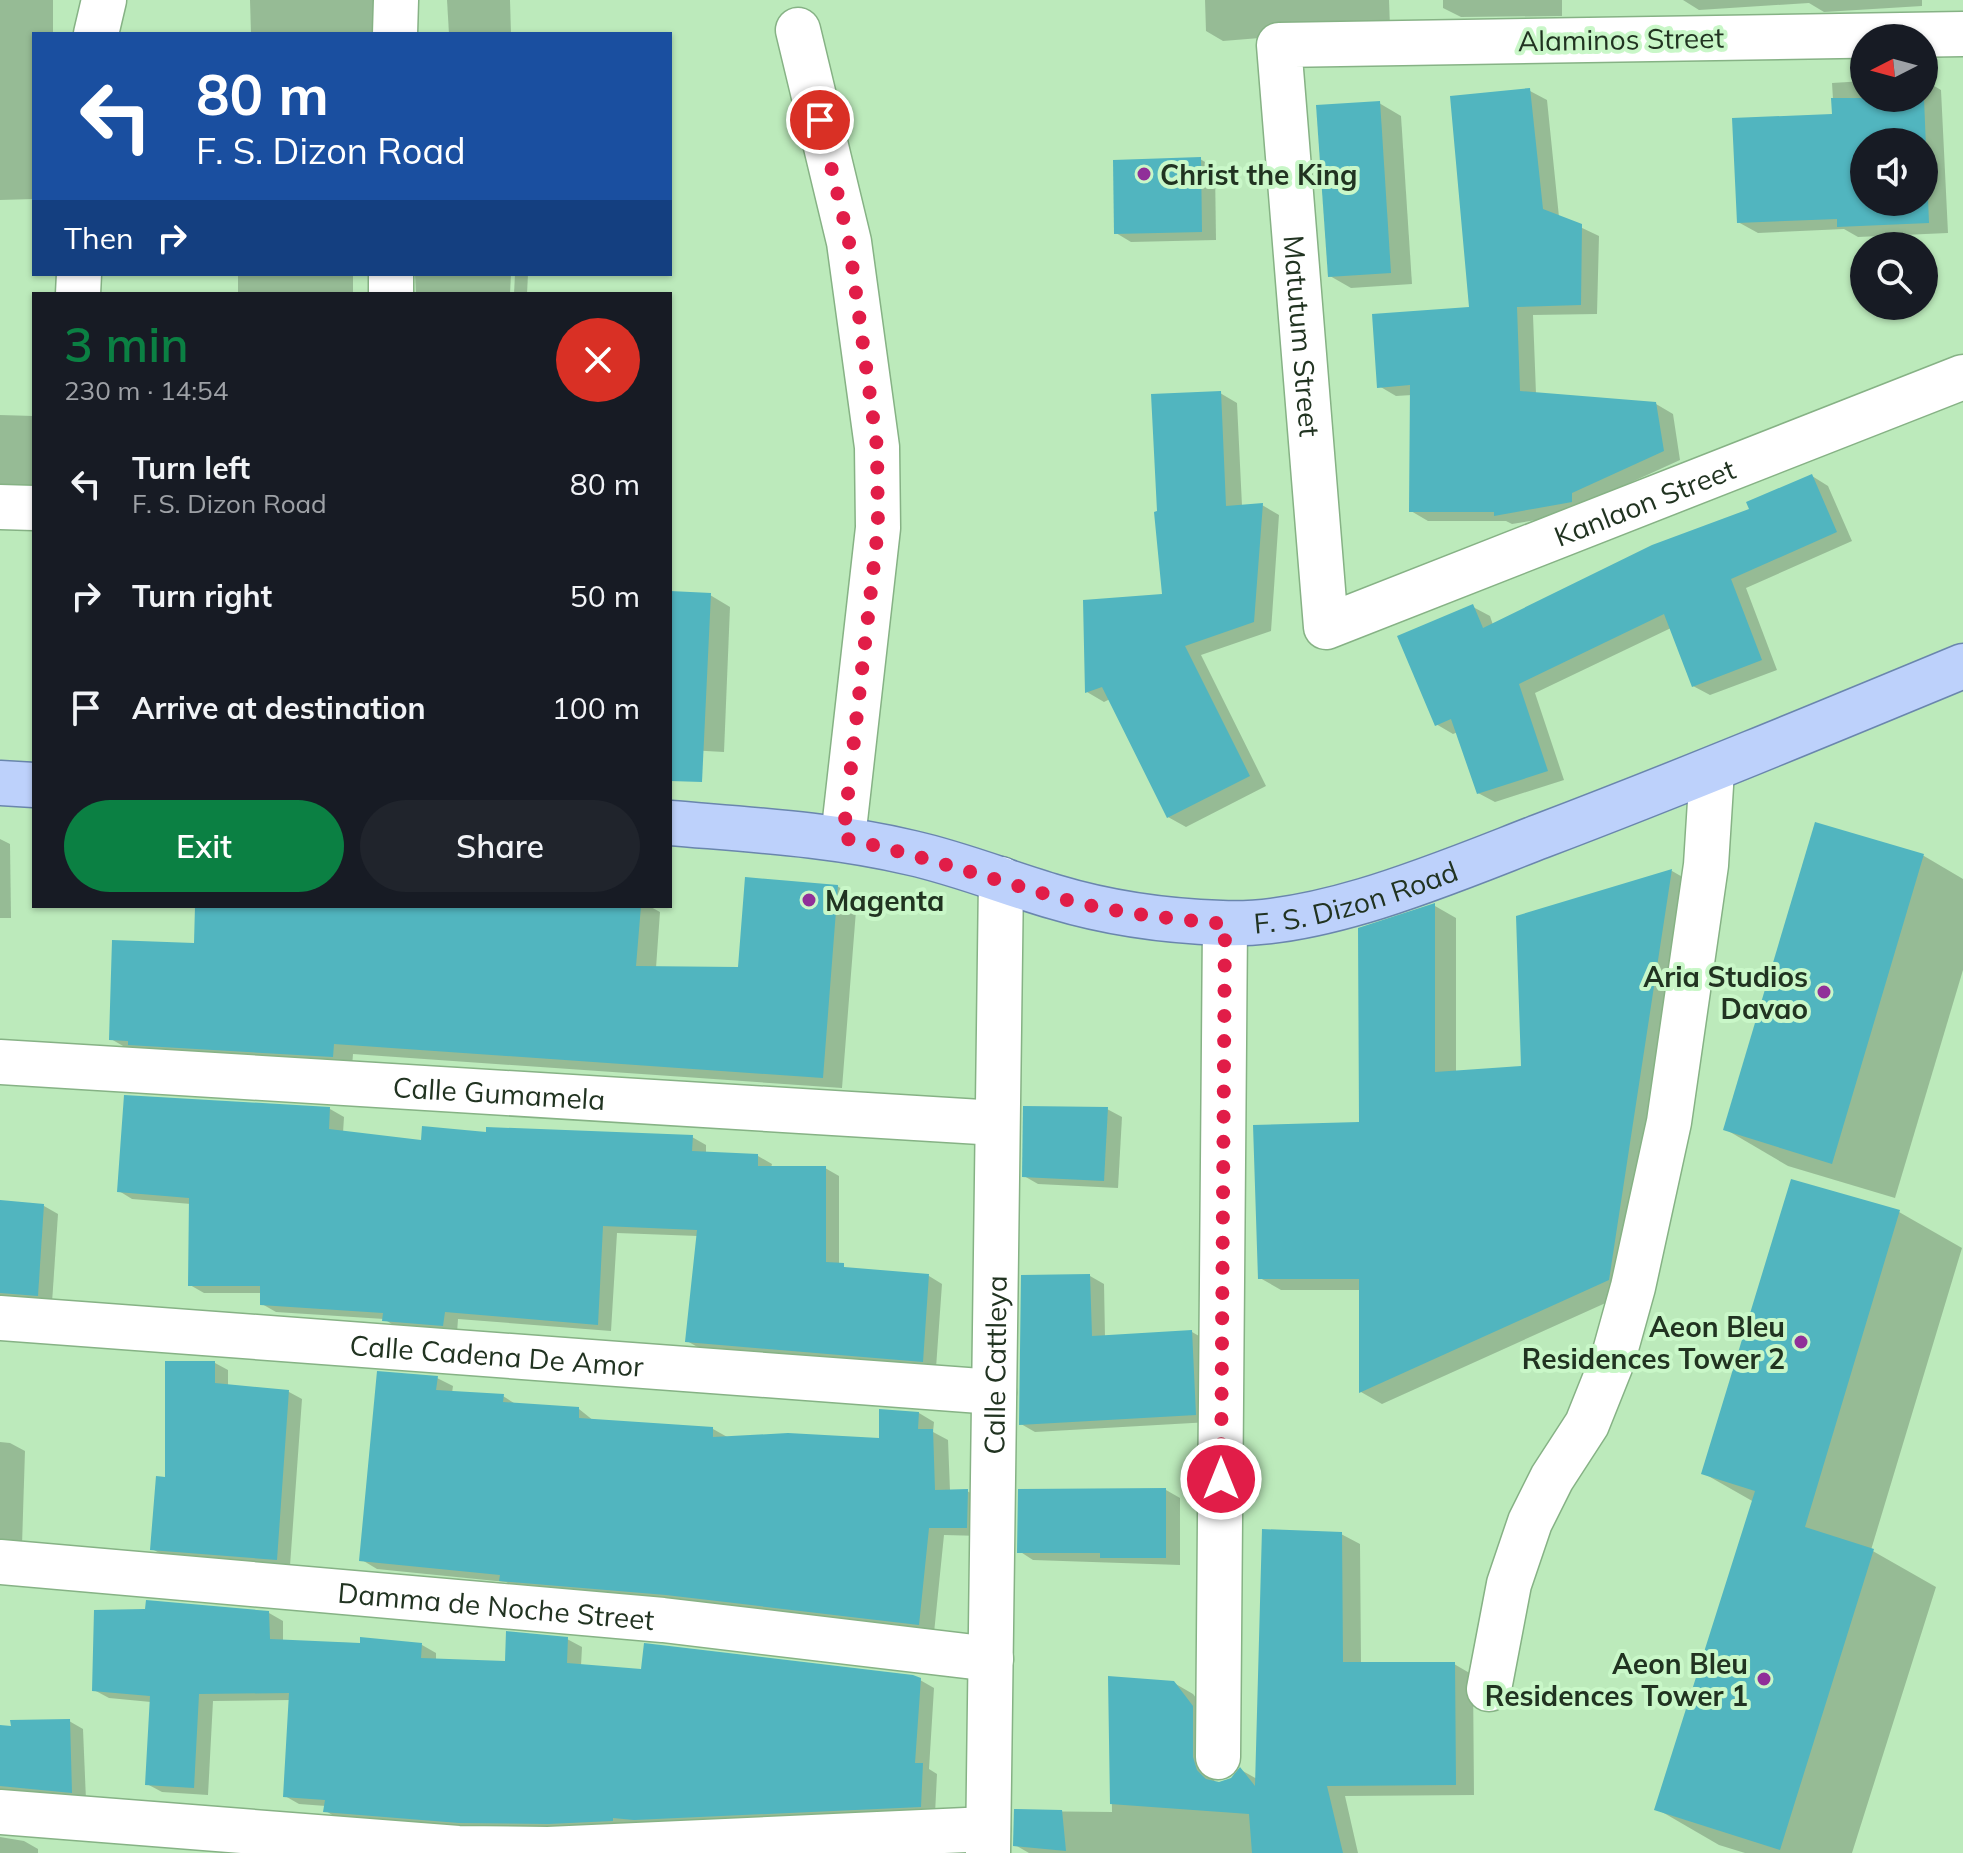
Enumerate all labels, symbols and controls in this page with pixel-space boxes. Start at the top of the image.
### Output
street label: Alaminos Street [1518,20,1725,58]
north arrow [1850,24,1938,112]
map controls [1850,24,1938,320]
text: 80 m [196,59,329,129]
icon: left [64,64,168,168]
pin [786,86,854,154]
icon: arrive [798,98,842,142]
text: F. S. Dizon Road [196,128,466,173]
button: sound [1850,128,1938,216]
place label: Christ the King [1160,157,1357,192]
marker: Christ the King [1135,165,1153,183]
icon: right [150,216,194,260]
text: Then [64,219,134,257]
button: search [1850,232,1938,320]
street label: Matutum Street [1277,234,1328,438]
text: 3 min [64,314,189,374]
button: close [556,318,640,402]
text: 230 m · 14:54 [64,374,228,407]
text: Turn left [132,449,250,487]
street label: Kanlaon Street [1549,451,1740,553]
icon: left [64,462,108,506]
text: 80 m [570,465,640,503]
text: F. S. Dizon Road [132,487,327,520]
icon: right [64,574,108,618]
text: Turn right [132,577,272,615]
text: 50 m [570,577,640,615]
icon: arrive [64,686,108,730]
text: Arrive at destination [132,689,426,727]
text: 100 m [552,689,640,727]
button: Exit [64,800,344,892]
button: Share [360,800,640,892]
street label: F. S. Dizon Road [1252,853,1462,940]
place label: Magenta [825,883,944,918]
marker: Magenta [800,891,818,909]
place label: Aria Studios Davao [1643,959,1808,1026]
marker: Aria Studios Davao [1815,983,1833,1001]
street label: Calle Gumamela [392,1069,606,1116]
street label: Calle Cattleya [976,1275,1013,1455]
place label: Aeon Bleu Residences Tower 2 [1522,1309,1785,1376]
street label: Calle Cadena De Amor [349,1327,646,1383]
marker: Aeon Bleu Residences Tower 2 [1792,1333,1810,1351]
position arrow [1179,1437,1263,1521]
street label: Damma de Noche Street [336,1574,656,1637]
place label: Aeon Bleu Residences Tower 1 [1485,1646,1748,1713]
marker: Aeon Bleu Residences Tower 1 [1755,1670,1773,1688]

